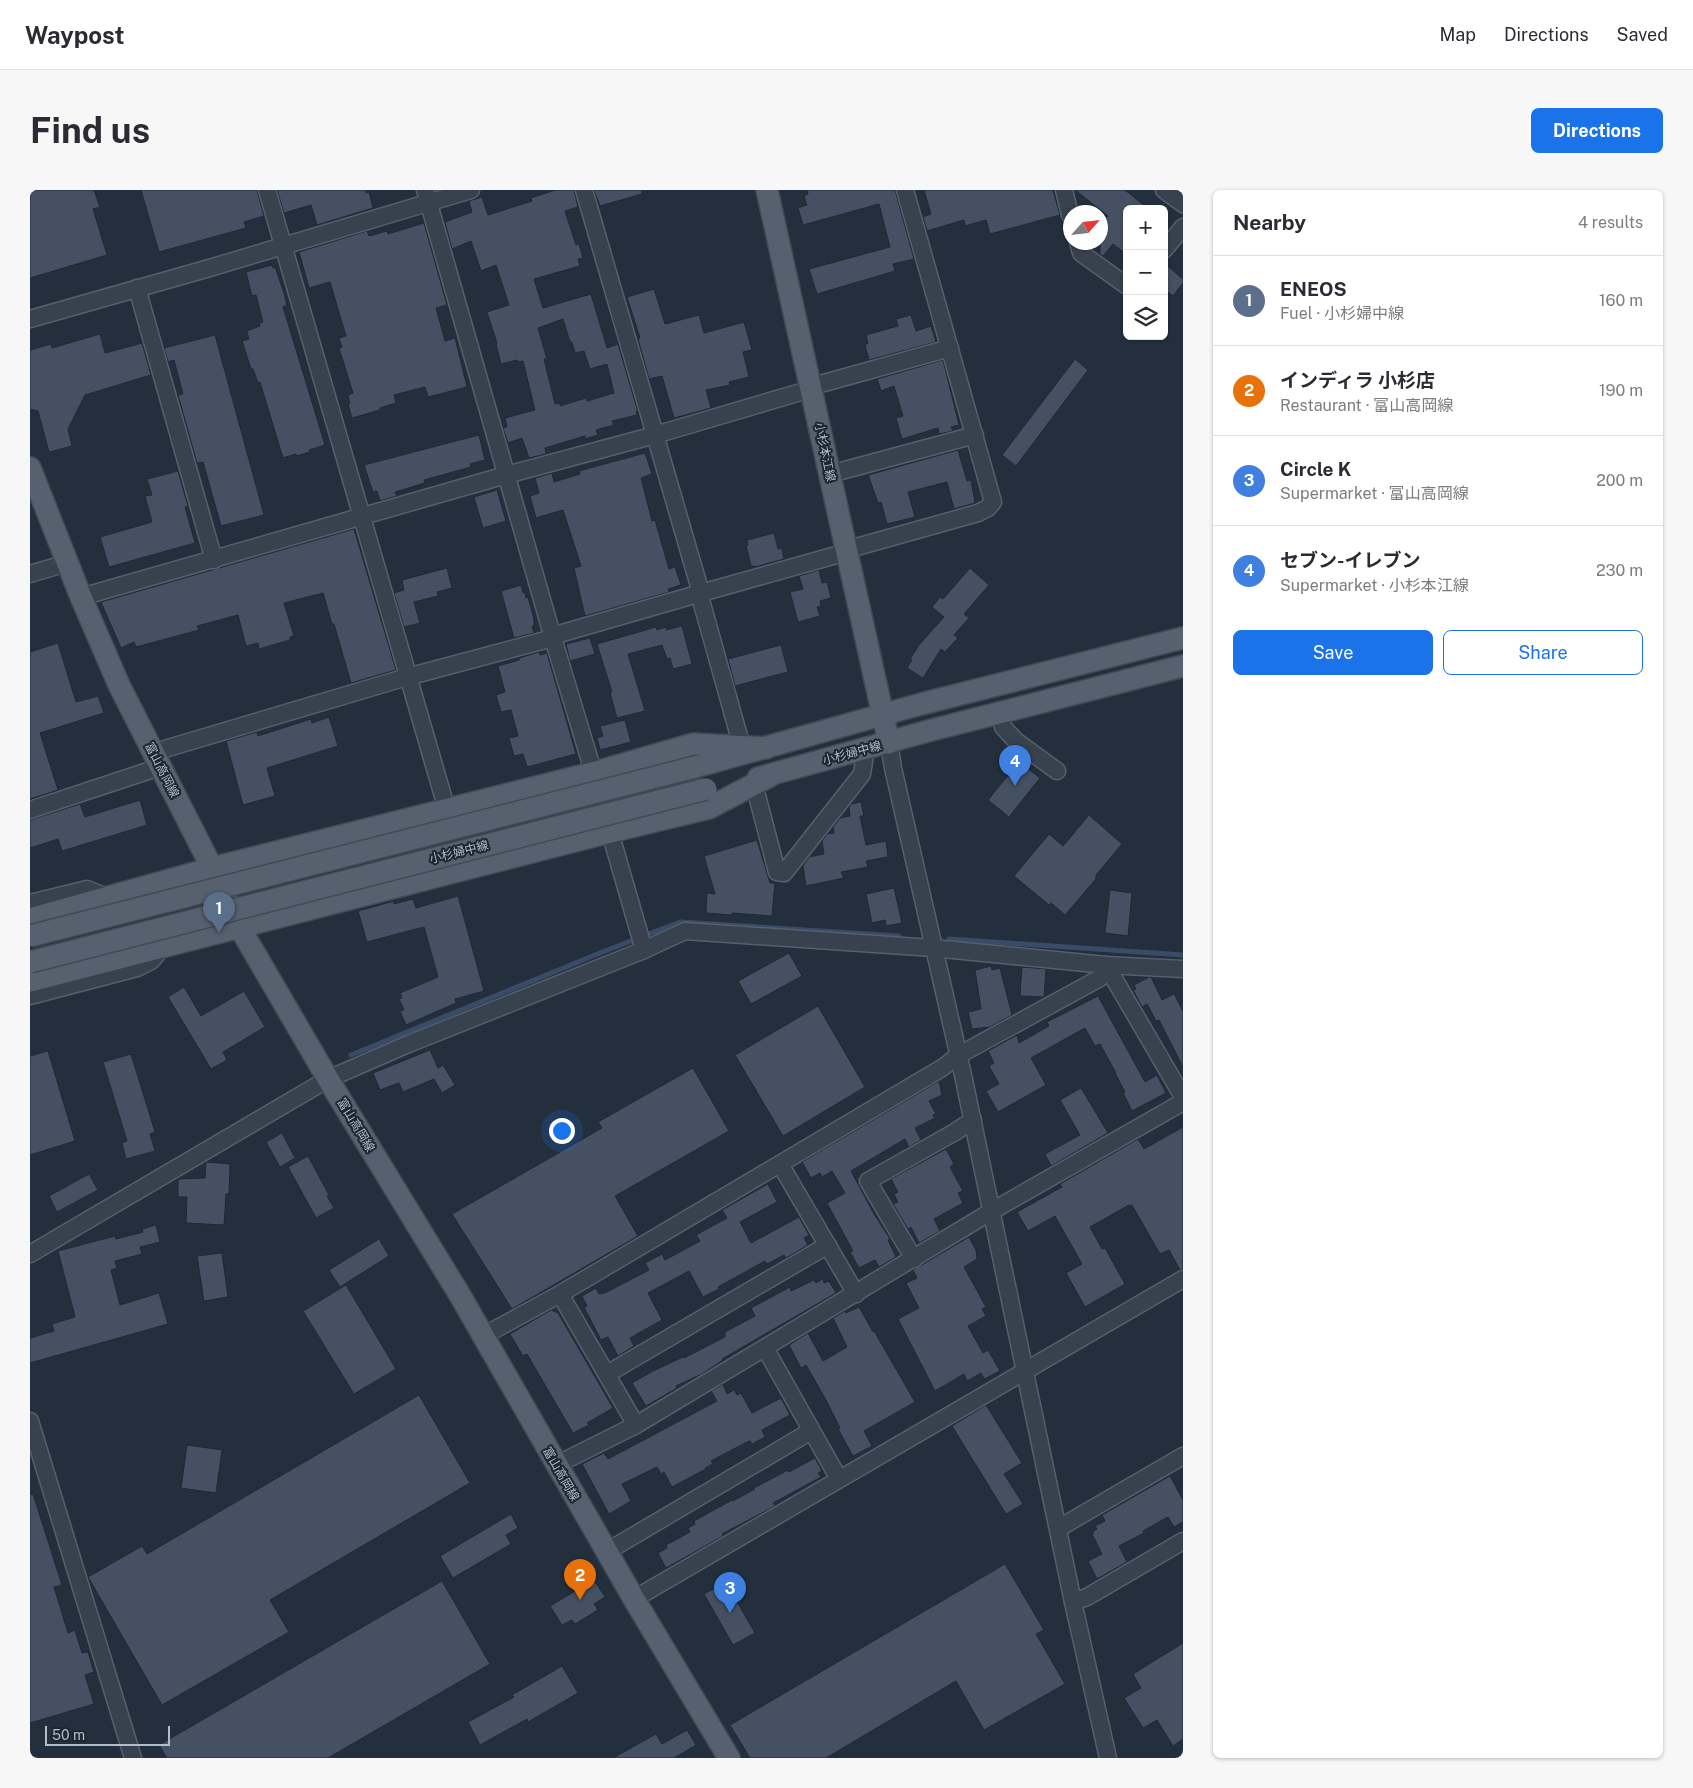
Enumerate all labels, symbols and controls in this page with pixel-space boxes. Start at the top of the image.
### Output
text: Waypost [25,21,125,49]
text: Map [1439,24,1476,45]
text: Directions [1504,24,1589,45]
text: Saved [1617,24,1668,45]
button: Directions [1531,108,1663,153]
text: Find us [30,110,150,151]
north arrow [1063,205,1108,250]
map controls [1123,205,1168,340]
button: + [1123,205,1168,250]
text: Nearby [1233,210,1306,235]
text: 4 results [1578,213,1643,232]
button: − [1123,250,1168,295]
text: ENEOS [1280,278,1347,300]
text: 1 [1246,291,1252,310]
text: 160 m [1599,291,1643,310]
button: layers [1123,295,1168,340]
text: Fuel · 小杉婦中線 [1280,304,1404,323]
text: インディラ 小杉店 [1280,369,1435,391]
text: 2 [1244,381,1254,400]
text: 190 m [1599,381,1643,400]
text: Restaurant · 富山高岡線 [1280,396,1453,415]
street label: 小杉本江線 [812,421,838,483]
text: Circle K [1280,458,1351,480]
text: 3 [1244,471,1254,490]
text: 200 m [1596,471,1643,490]
text: Supermarket · 富山高岡線 [1280,484,1469,503]
text: セブン-イレブン [1280,549,1420,571]
text: 4 [1244,561,1254,580]
text: 230 m [1596,561,1643,580]
text: Supermarket · 小杉本江線 [1280,576,1469,595]
button: Save [1233,630,1433,675]
button: Share [1443,630,1643,675]
street label: 小杉婦中線 [821,738,883,768]
street label: 富山高岡線 [142,740,182,800]
pin: 4 [999,745,1031,786]
street label: 小杉婦中線 [428,838,490,866]
pin: 1 [203,892,235,933]
street label: 富山高岡線 [335,1096,377,1154]
your location [549,1118,575,1144]
street label: 富山高岡線 [540,1445,582,1503]
pin: 2 [564,1559,596,1600]
pin: 3 [714,1572,746,1613]
scale bar [45,1723,170,1746]
text: 50 m [52,1727,85,1743]

